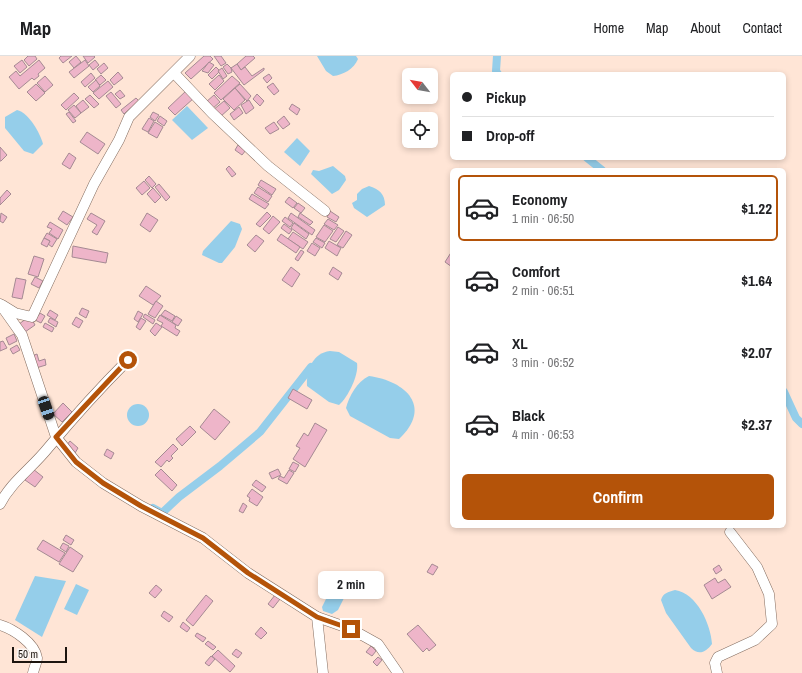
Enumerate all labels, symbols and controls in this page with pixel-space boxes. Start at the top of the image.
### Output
text: Map [20,15,51,41]
text: Home [593,19,624,37]
text: Map [646,19,668,37]
text: About [690,19,720,37]
text: Contact [742,19,782,37]
north arrow [402,68,438,104]
map controls [402,68,438,148]
text: Pickup [486,87,526,108]
button: locate [402,112,438,148]
text: Drop-off [486,125,535,146]
text: Economy [512,189,567,210]
icon: car [464,190,500,226]
text: $1.22 [741,198,772,219]
text: 1 min · 06:50 [512,210,574,227]
text: Comfort [512,261,560,282]
icon: car [464,262,500,298]
text: $1.64 [741,270,772,291]
text: 2 min · 06:51 [512,282,574,299]
text: XL [512,333,528,354]
icon: car [464,334,500,370]
text: $2.07 [741,342,772,363]
route start [119,351,137,369]
text: 3 min · 06:52 [512,354,574,371]
car [36,395,56,421]
text: Black [512,405,545,426]
icon: car [464,406,500,442]
text: $2.37 [741,414,772,435]
text: 4 min · 06:53 [512,426,574,443]
button: Confirm [462,474,774,520]
callout: 2 min [318,571,384,599]
text: 2 min [337,576,365,593]
route end [342,620,360,638]
scale bar [12,645,67,664]
text: 50 m [18,647,38,661]

